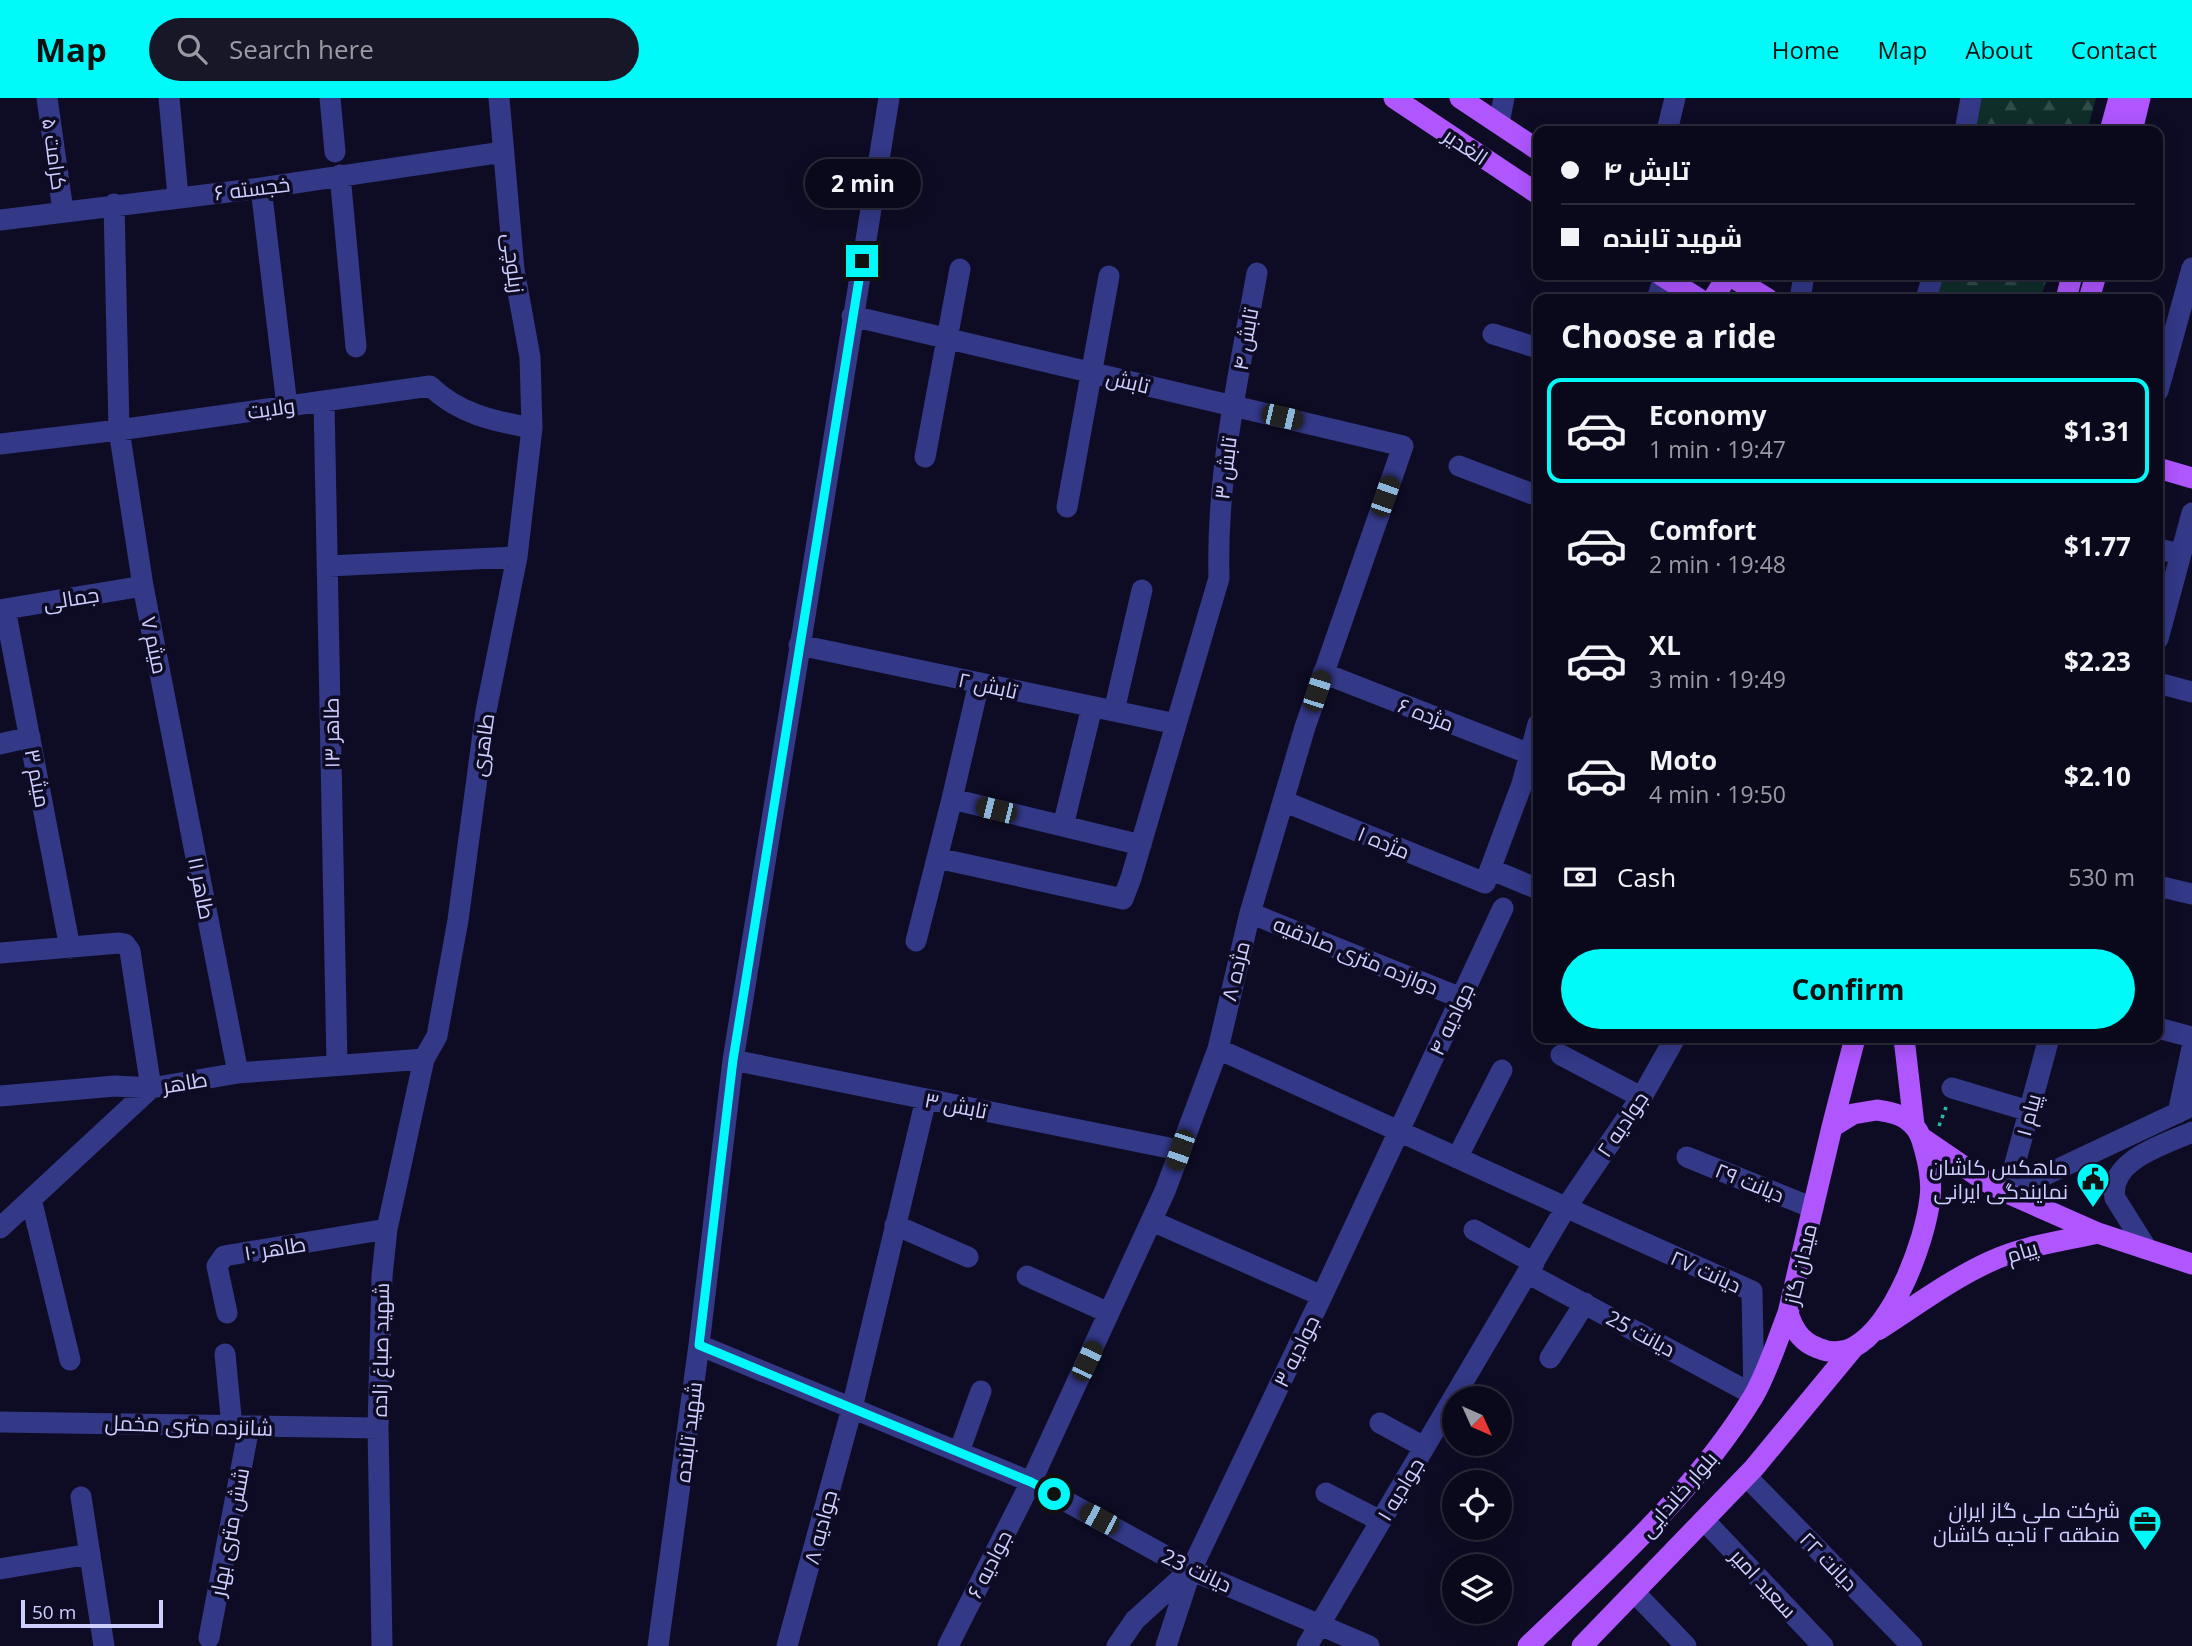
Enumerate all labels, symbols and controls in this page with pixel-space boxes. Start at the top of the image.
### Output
search box [149,18,639,81]
text: Map [35,27,107,72]
icon: search [173,30,211,68]
text: Search here [229,31,374,67]
text: Home [1772,33,1840,66]
text: Map [1878,33,1927,66]
text: About [1965,33,2033,66]
text: Contact [2071,33,2157,66]
street label: کرامت ۵ [36,116,74,192]
street label: الغدیر [1437,120,1494,171]
text: تابش ۴ [1603,152,1690,188]
callout: 2 min [804,159,920,208]
text: 2 min [831,167,895,199]
street label: خجسته ۶ [212,169,292,207]
text: شهید تابنده [1603,219,1742,255]
street label: زیلوچی [495,232,532,295]
route end [846,245,878,277]
street label: تابش ۴ [1226,305,1264,372]
text: Choose a ride [1561,314,1776,357]
street label: تابش [1104,362,1153,400]
street label: ولایت [245,391,297,425]
text: Economy [1649,397,1767,433]
icon: car [1565,399,1628,462]
car [1260,402,1305,432]
text: $1.31 [2064,413,2131,449]
text: 1 min · 19:47 [1649,433,1786,465]
street label: تابش ۳ [1207,435,1243,501]
car [1369,473,1402,519]
text: Comfort [1649,512,1756,548]
icon: car [1565,514,1628,577]
text: $1.77 [2064,528,2131,564]
text: 2 min · 19:48 [1649,548,1786,580]
street label: جمالی [41,580,101,616]
street label: میثم ۷ [134,614,175,677]
text: XL [1649,627,1681,663]
icon: car [1565,629,1628,692]
text: $2.23 [2064,643,2131,679]
text: 3 min · 19:49 [1649,663,1786,695]
street label: تابش ۲ [956,665,1021,705]
car [1301,668,1334,714]
street label: مژده ۶ [1394,691,1458,737]
street label: طاهر ۱۳ [316,697,346,769]
street label: طاهری [464,712,500,778]
text: Moto [1649,742,1717,778]
icon: car [1565,744,1628,807]
street label: میثم ۳ [18,746,57,810]
text: $2.10 [2064,758,2131,794]
text: 4 min · 19:50 [1649,778,1786,810]
car [974,795,1019,825]
street label: مژده ۱ [1354,819,1414,865]
street label: طاهر ۱۱ [182,854,222,922]
icon: cash [1561,858,1599,896]
text: Cash [1617,859,1676,895]
text: 530 m [2068,861,2135,893]
street label: دوازده متری صادقیه [1269,909,1443,1001]
street label: مژده ۸ [1214,938,1256,1004]
button: Confirm [1561,949,2135,1029]
street label: جوادیه ۴ [1422,978,1480,1060]
street label: طاهر [160,1065,209,1099]
street label: تابش ۳ [922,1085,990,1125]
street label: جوادیه ۲ [1590,1086,1654,1162]
street label: پیام ۱ [2009,1090,2048,1140]
car [1164,1127,1197,1173]
place label: ماهکس کاشان نمایندگی ایرانی [1929,1153,2068,1205]
street label: دیانت ۲۹ [1711,1156,1789,1208]
public building icon: ماهکس کاشان نمایندگی ایرانی [2074,1160,2112,1209]
street label: میدان گاز [1777,1221,1823,1308]
street label: طاهر ۱۰ [242,1229,308,1267]
street label: پیام [2003,1233,2042,1270]
street label: دیانت ۲۷ [1666,1243,1746,1299]
street label: شهید صباغ زاده [365,1283,396,1417]
street label: دیانت 25 [1602,1303,1680,1363]
street label: جوادیه ۳ [1267,1310,1325,1392]
car [1069,1338,1106,1384]
street label: شهید تابنده [668,1380,708,1484]
north arrow [1442,1386,1512,1456]
map controls [1442,1386,1512,1624]
street label: شانزده متری مخمل [104,1408,274,1442]
street label: بلوار خاندایی [1633,1445,1723,1543]
street label: جوادیه ۱ [1370,1452,1430,1526]
street label: شش متری بهار [203,1465,255,1600]
button: locate [1442,1470,1512,1540]
route start [1038,1478,1070,1510]
street label: جوادیه ۸ [797,1487,843,1567]
place label: شرکت ملی گاز ایران منطقه ۲ ناحیه کاشان [1933,1496,2120,1548]
car [1076,1500,1123,1538]
office icon: شرکت ملی گاز ایران منطقه ۲ ناحیه کاشان [2126,1503,2164,1552]
street label: جوادیه ۶ [960,1525,1018,1603]
street label: دیانت ۲۲ [1794,1525,1864,1597]
street label: دیانت 23 [1157,1542,1237,1598]
street label: سعید امیر [1724,1542,1803,1624]
button: layers [1442,1554,1512,1624]
scale bar [21,1597,163,1629]
text: 50 m [32,1599,76,1625]

